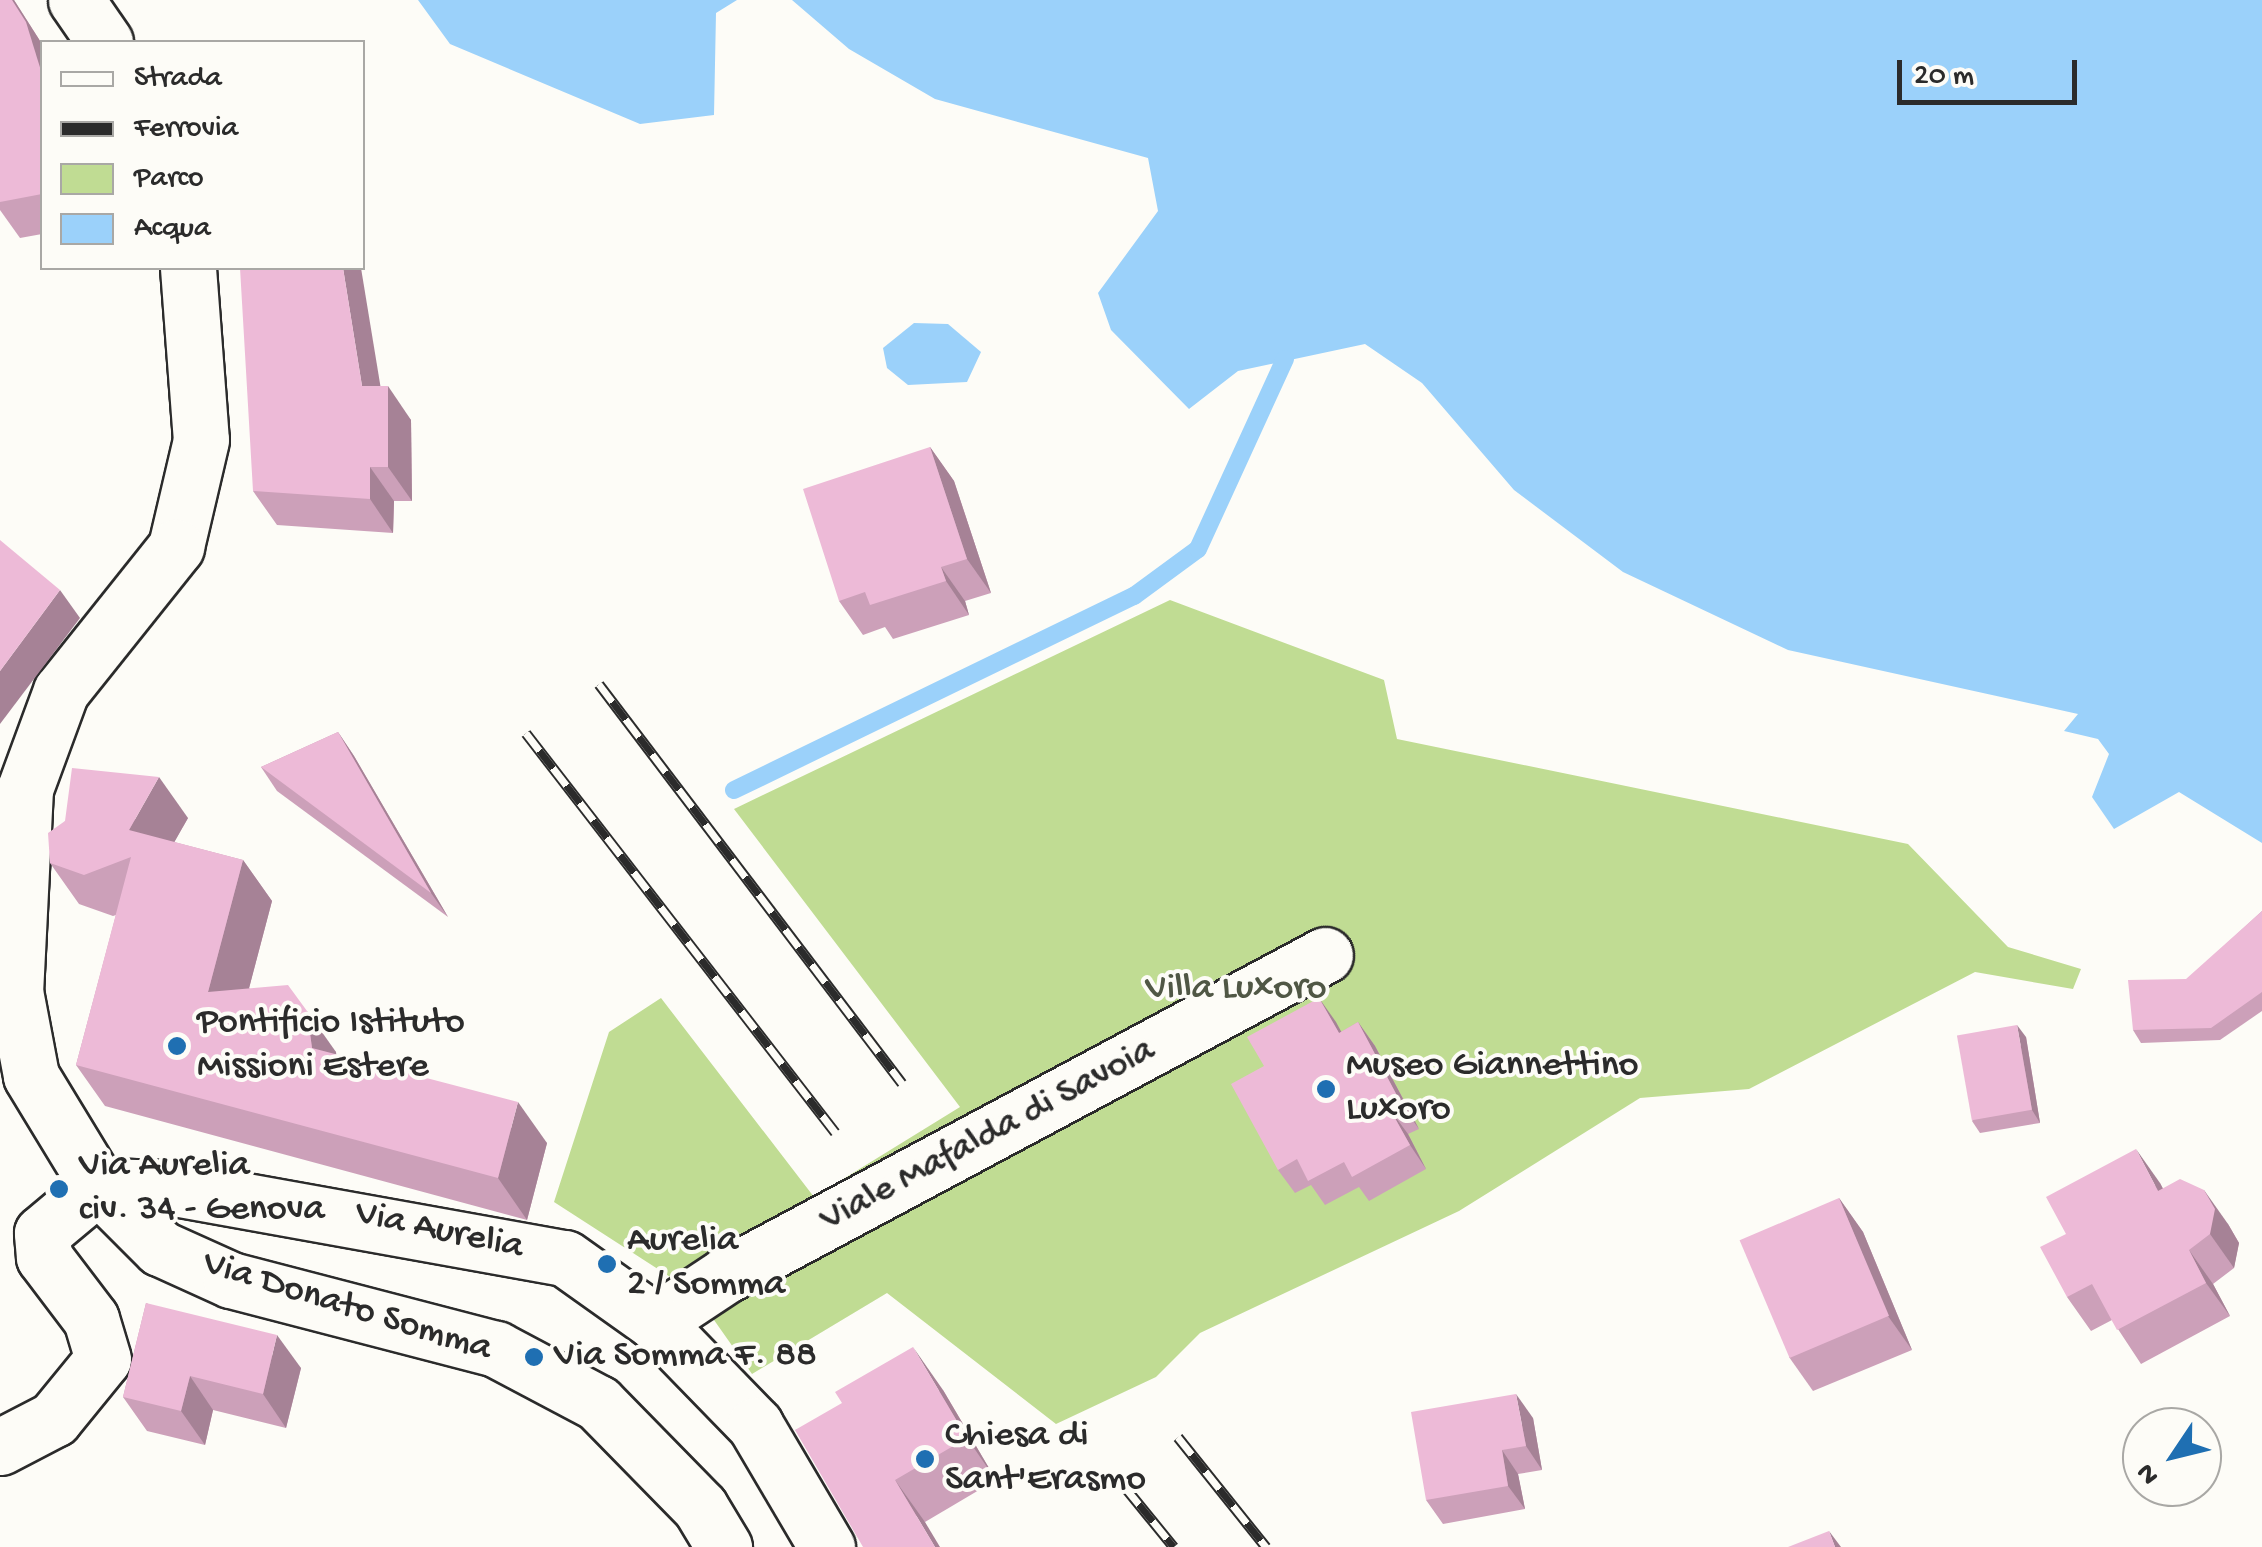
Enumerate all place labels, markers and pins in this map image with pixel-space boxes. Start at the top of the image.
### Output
place label: Pontificio Istituto Missioni Estere [197,1001,465,1090]
marker: Pontificio Istituto Missioni Estere [166,1035,188,1057]
place label: Museo Giannettino Luxoro [1346,1044,1639,1134]
marker: Museo Giannettino Luxoro [1315,1078,1337,1100]
place label: Via Aurelia civ. 34 - Genova [79,1144,325,1234]
marker: Via Aurelia civ. 34 - Genova [48,1178,70,1200]
place label: Aurelia 2 / Somma [627,1219,785,1308]
marker: Aurelia 2 / Somma [596,1253,618,1275]
place label: Via Somma F. 88 [554,1334,817,1380]
marker: Via Somma F. 88 [523,1346,545,1368]
place label: Chiesa di Sant'Erasmo [945,1414,1146,1504]
marker: Chiesa di Sant'Erasmo [914,1448,936,1470]

